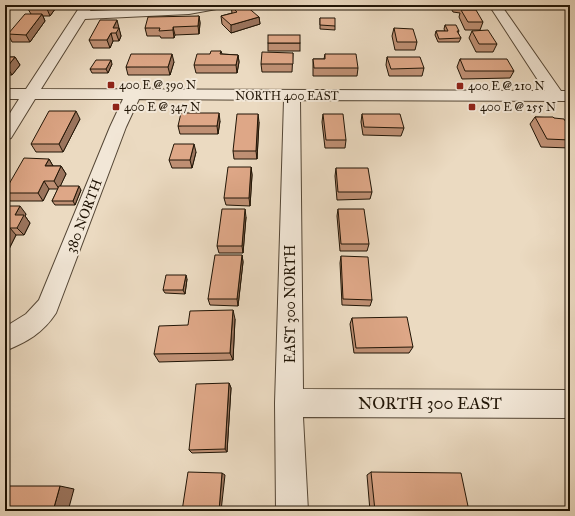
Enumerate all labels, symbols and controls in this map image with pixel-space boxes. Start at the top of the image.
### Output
place label: 400 E @ 390 N [119,78,196,92]
place label: 400 E @ 210 N [468,79,545,93]
marker: 400 E @ 390 N [106,80,116,90]
marker: 400 E @ 210 N [455,81,465,91]
street label: NORTH 400 EAST [235,89,339,103]
place label: 400 E @ 347 N [124,100,200,114]
place label: 400 E @ 255 N [480,100,556,114]
marker: 400 E @ 347 N [111,102,121,112]
marker: 400 E @ 255 N [467,102,477,112]
street label: 380 NORTH [62,177,106,255]
street label: EAST 300 NORTH [282,245,299,363]
street label: NORTH 300 EAST [358,393,502,414]

